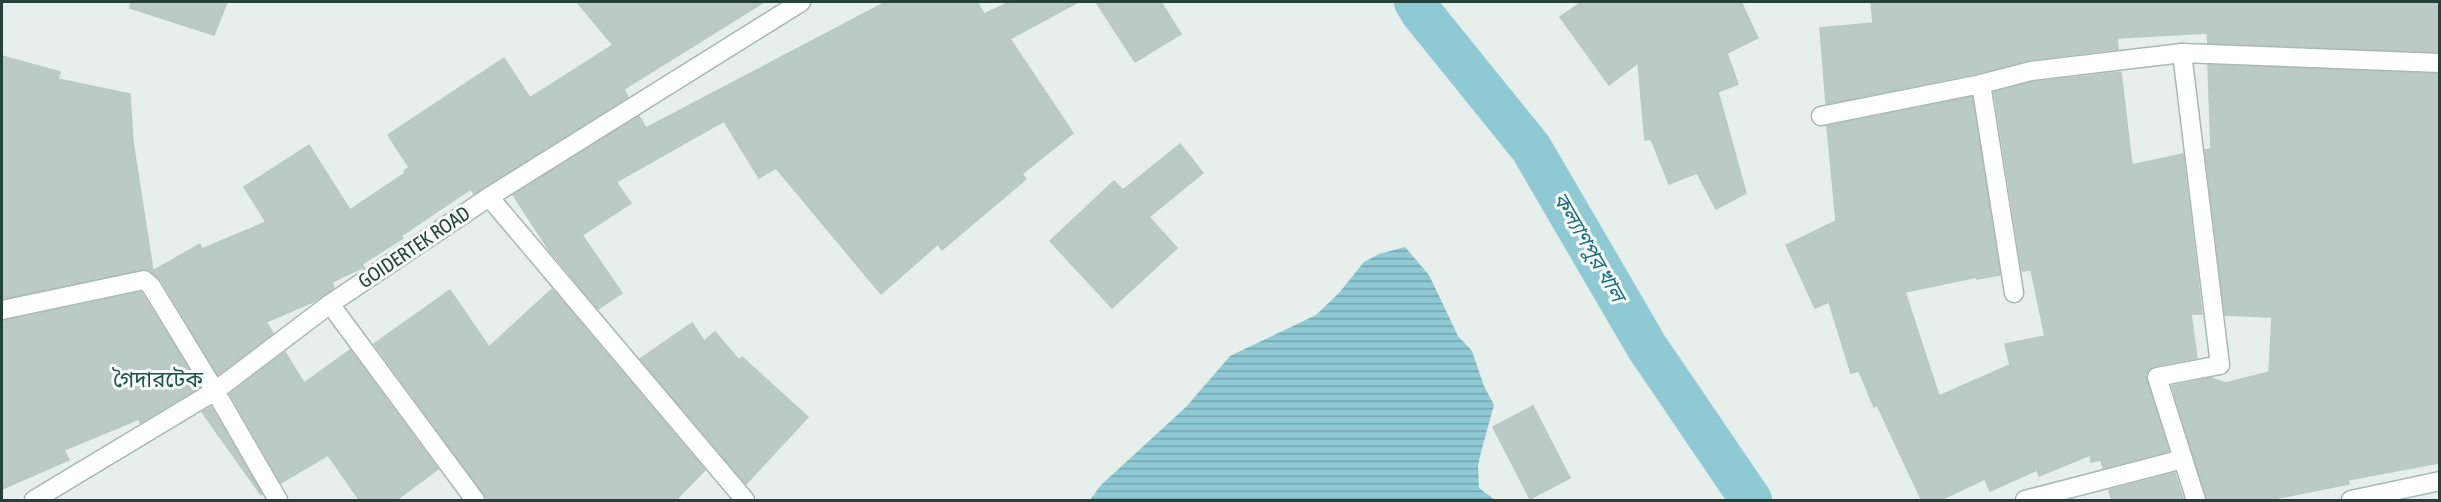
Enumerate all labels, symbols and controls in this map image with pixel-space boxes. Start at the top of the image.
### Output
water label: কল্যাণপুর খাল [1548,188,1633,309]
street label: GOIDERTEK ROAD [354,201,474,292]
district label: গৈদারটেক [112,366,203,392]

